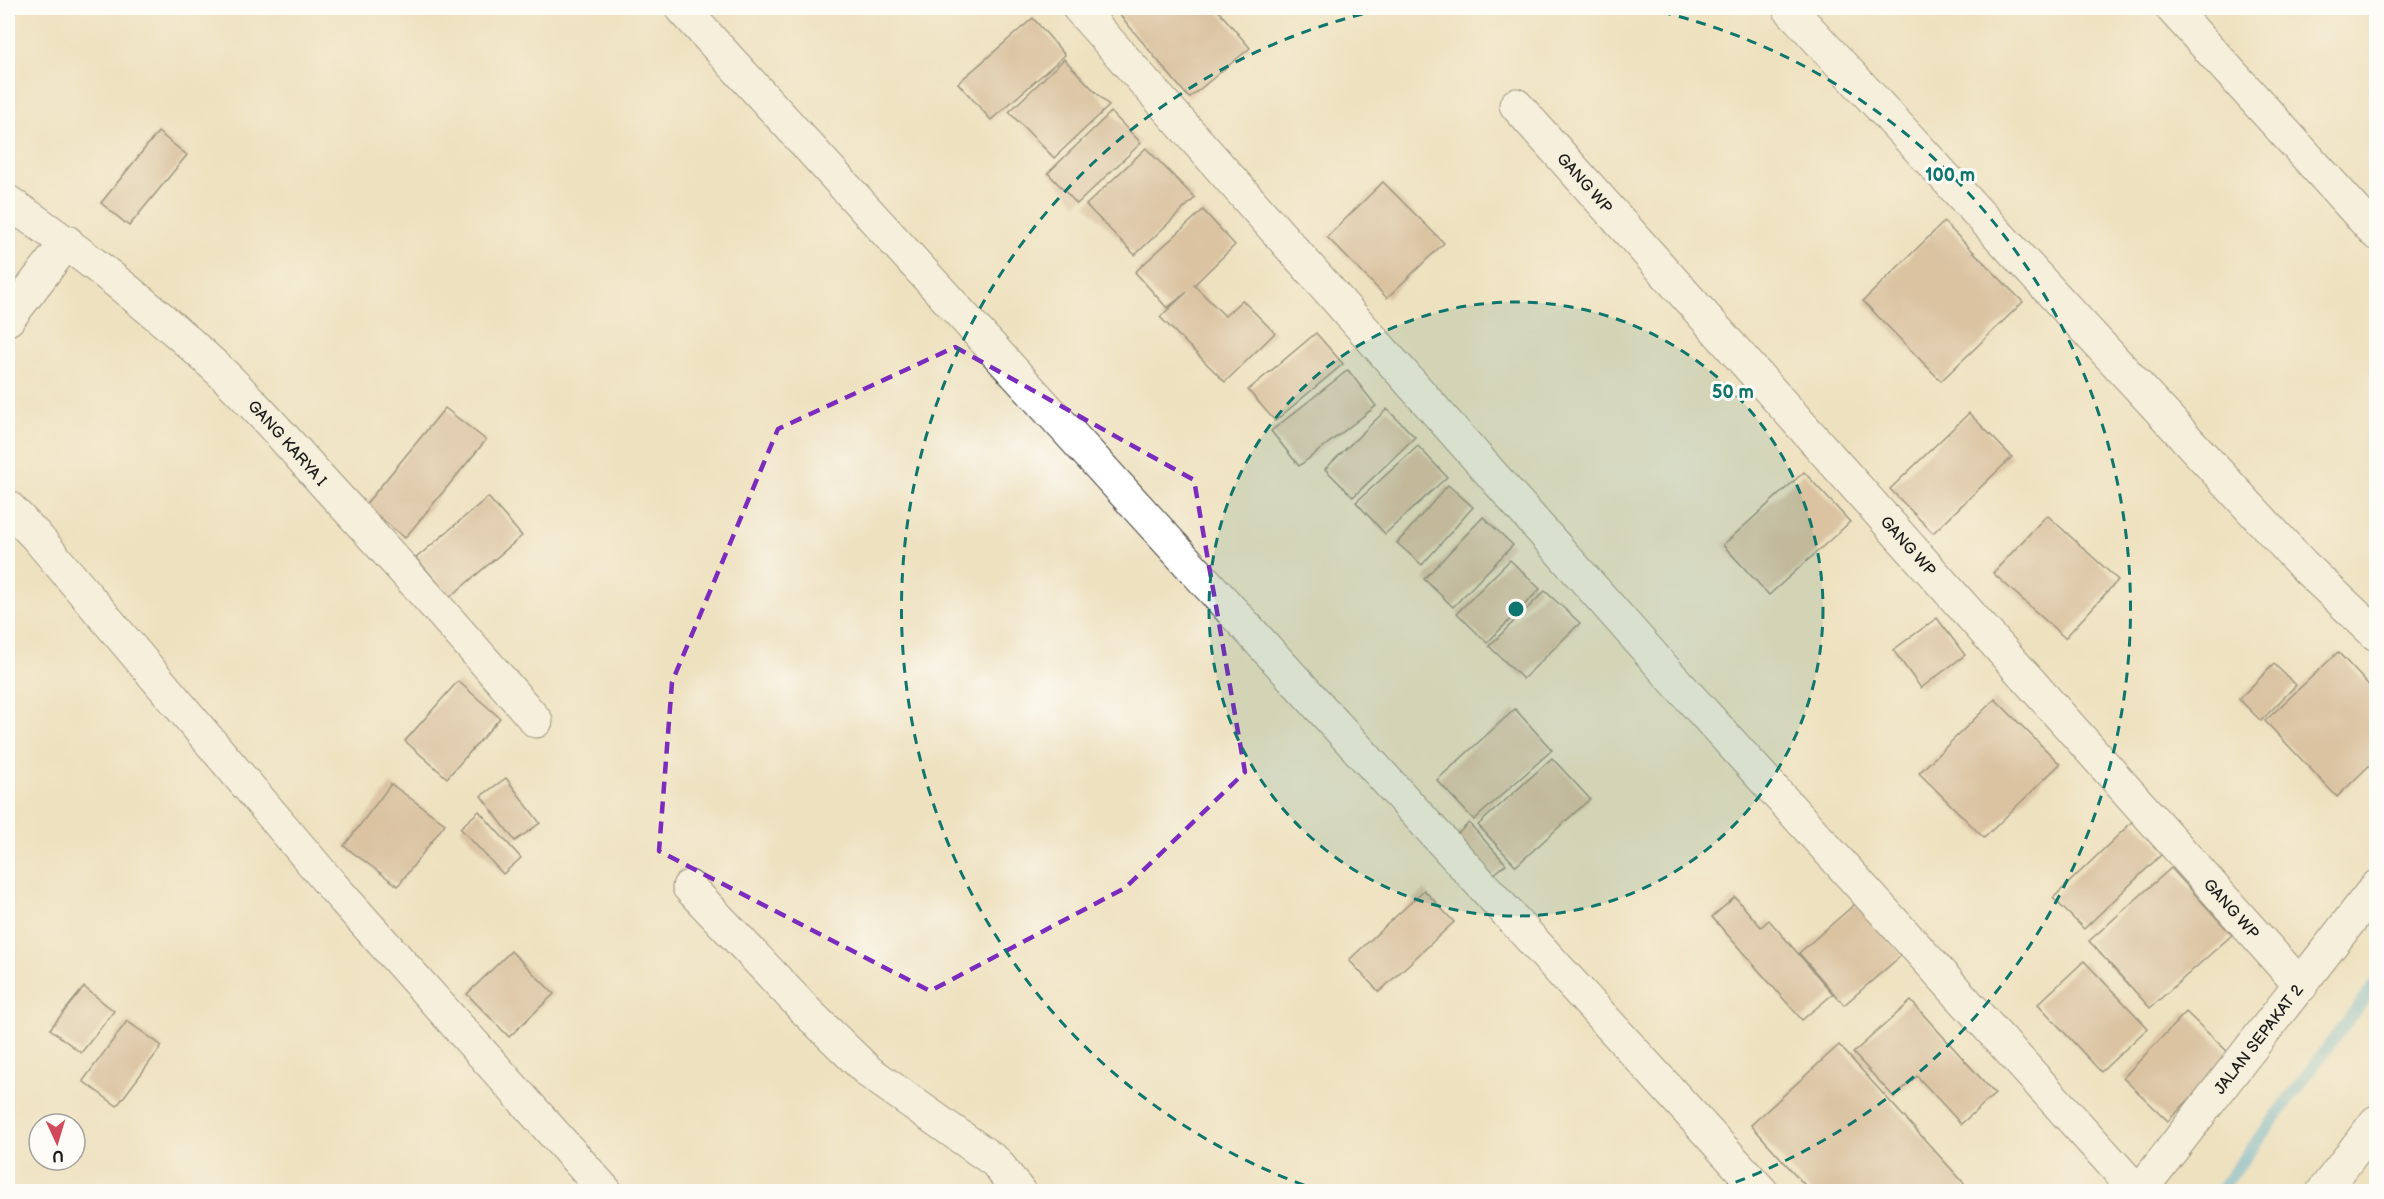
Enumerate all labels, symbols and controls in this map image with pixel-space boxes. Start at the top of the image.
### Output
street label: GANG WP [1552,150,1616,218]
text: 100 m [1925,165,1975,186]
text: 50 m [1712,382,1754,403]
street label: GANG KARYA I [243,397,330,490]
street label: GANG WP [1876,513,1939,580]
centre of rings [1506,599,1526,619]
street label: GANG WP [2199,875,2262,943]
street label: JALAN SEPAKAT 2 [2211,981,2308,1098]
north arrow [27,1112,87,1172]
text: U [52,1146,64,1165]

